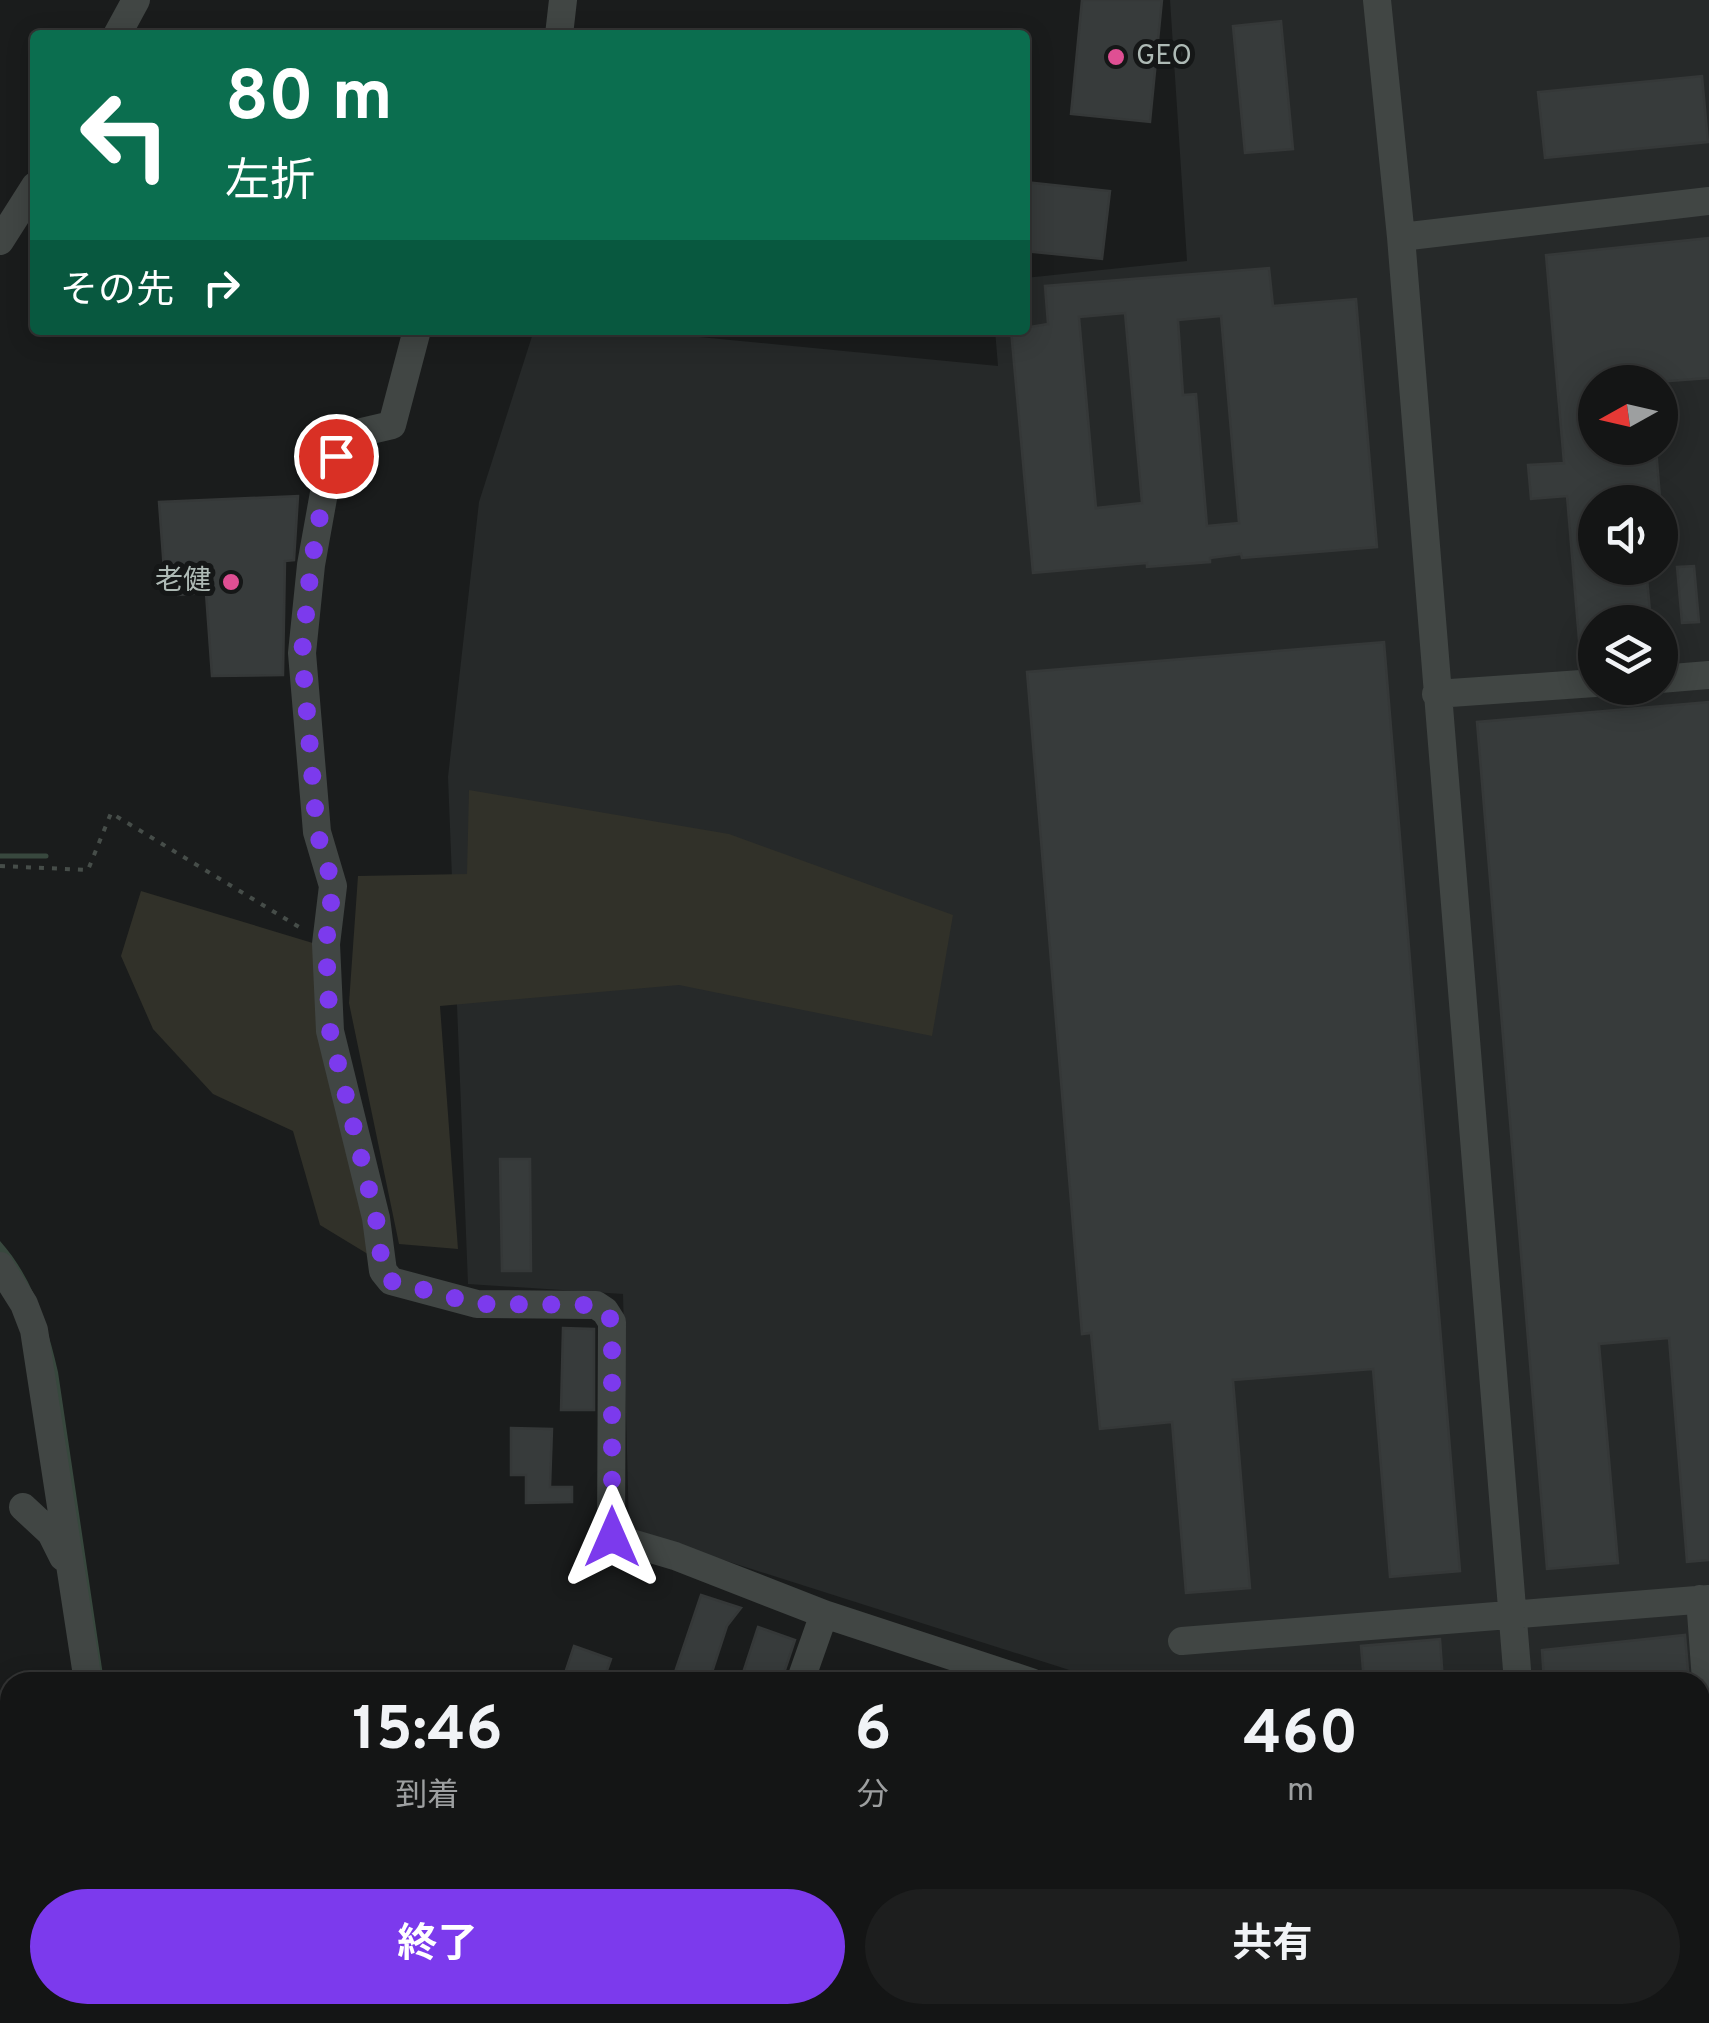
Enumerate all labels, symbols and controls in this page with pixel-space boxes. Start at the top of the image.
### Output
place label: GEO [1136,39,1192,75]
marker: GEO [1105,46,1127,68]
text: 80 m [225,56,393,145]
icon: left [60,70,190,200]
text: 左折 [225,155,315,212]
icon: right [194,260,249,315]
text: その先 [60,268,174,317]
north arrow [1578,365,1678,465]
map controls [1578,365,1678,705]
pin [294,414,379,499]
icon: arrive [309,429,364,484]
button: sound [1578,485,1678,585]
place label: 老健 [155,564,211,600]
marker: 老健 [220,571,242,593]
button: layers [1578,605,1678,705]
position arrow [560,1485,664,1589]
text: 15:46 [352,1695,503,1771]
text: 6 [854,1695,891,1771]
text: 460 [1243,1699,1358,1775]
text: m [1287,1772,1314,1812]
text: 到着 [395,1777,459,1817]
text: 分 [857,1777,889,1817]
button: 終了 [30,1889,845,2004]
button: 共有 [865,1889,1680,2004]

